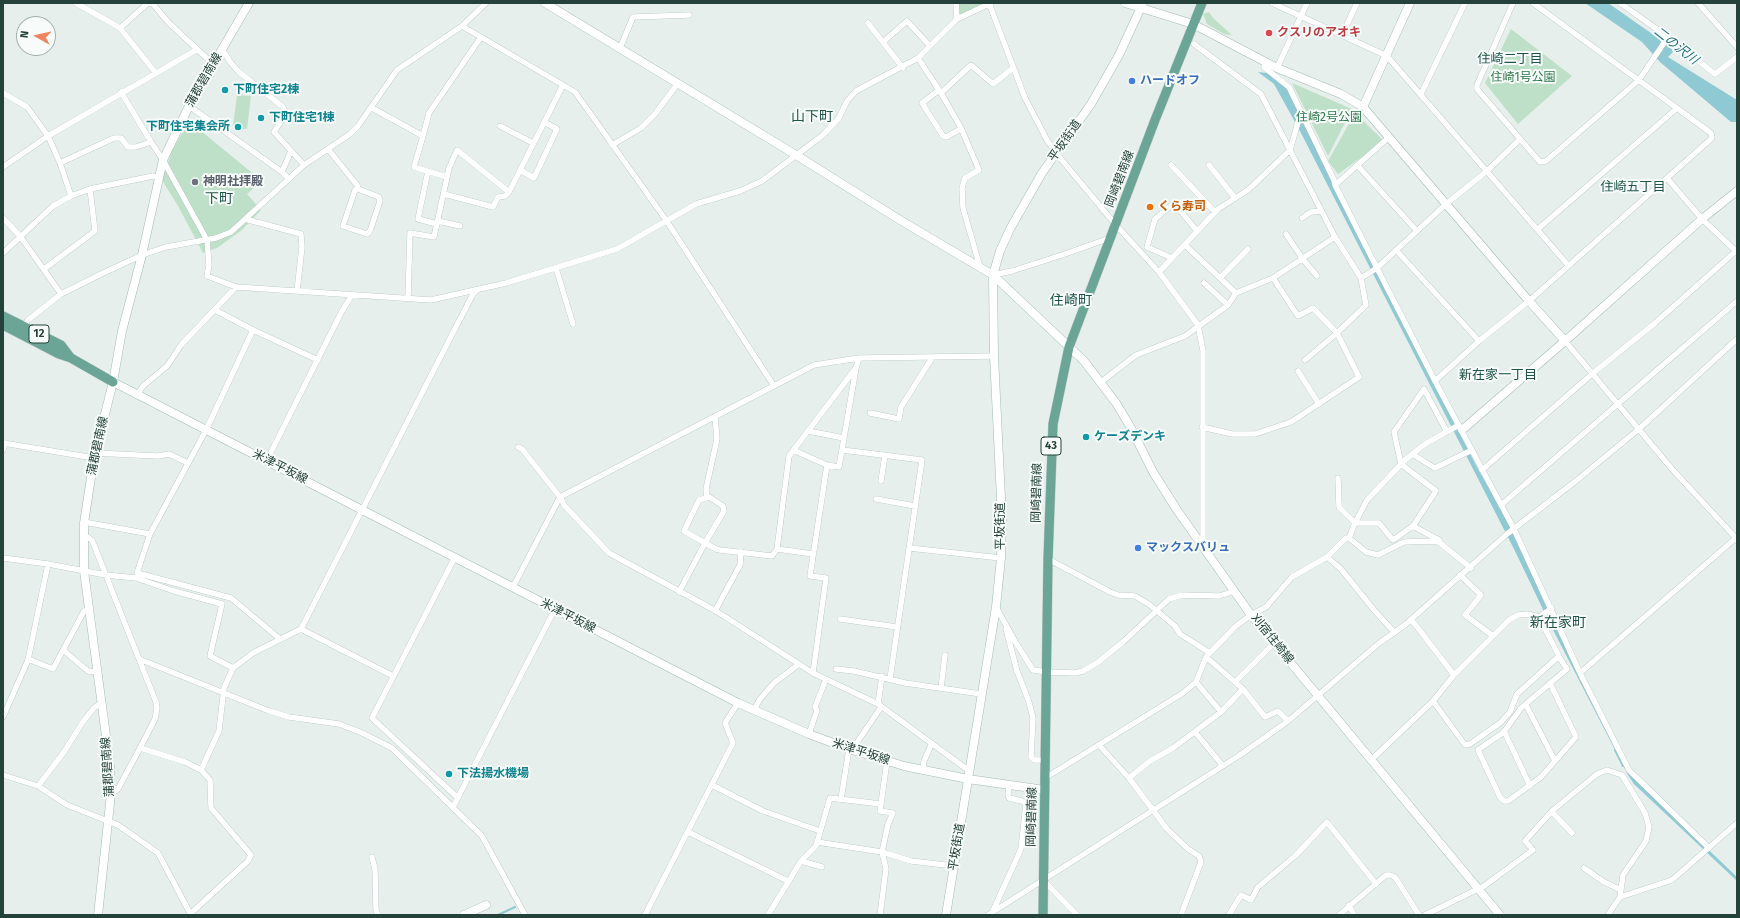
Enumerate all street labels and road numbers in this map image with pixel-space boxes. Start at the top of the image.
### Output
street label: 蒲郡碧南線 [183,50,225,110]
street label: 平坂街道 [1045,117,1085,165]
street label: 岡崎碧南線 [1103,148,1137,210]
road number: 12 [29,325,49,343]
street label: 蒲郡碧南線 [85,415,111,477]
road number: 43 [1041,437,1061,455]
street label: 米津平坂線 [250,447,310,487]
street label: 岡崎碧南線 [1029,463,1045,523]
street label: 平坂街道 [994,502,1008,550]
street label: 米津平坂線 [538,596,598,636]
street label: 刈宿住崎線 [1248,611,1296,667]
street label: 米津平坂線 [830,736,892,768]
street label: 蒲郡碧南線 [99,737,117,797]
street label: 岡崎碧南線 [1024,787,1040,847]
street label: 平坂街道 [946,822,968,872]

